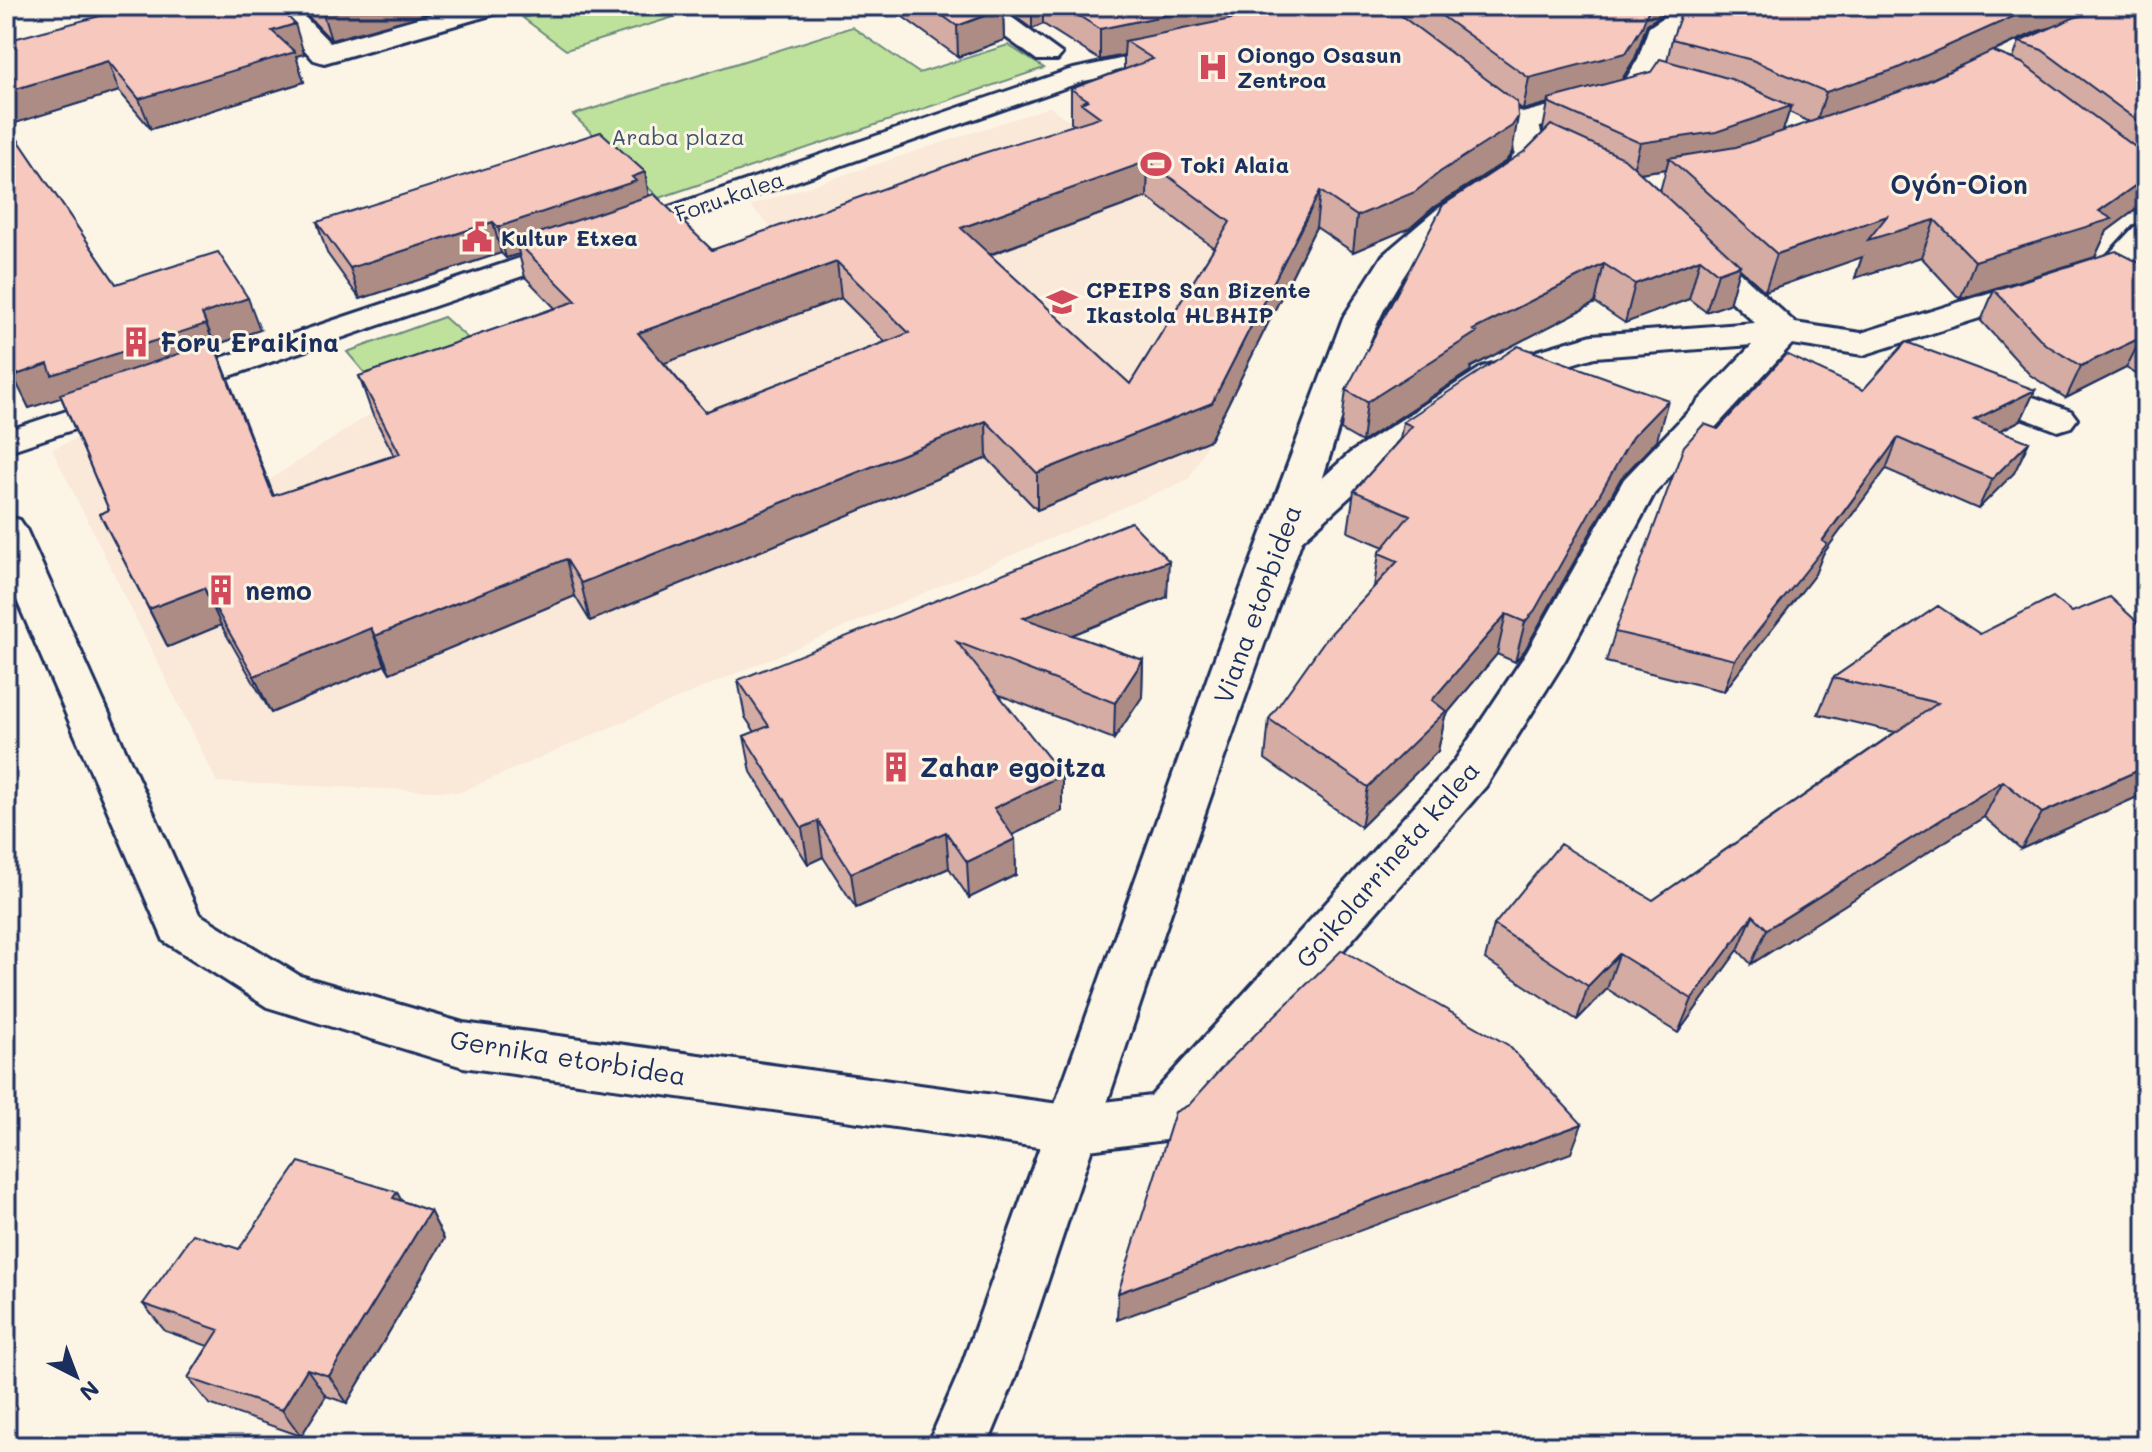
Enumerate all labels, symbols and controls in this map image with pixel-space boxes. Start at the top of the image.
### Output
place label: Oiongo Osasun Zentroa [1237,40,1401,94]
hospital icon: Oiongo Osasun Zentroa [1196,50,1230,84]
park label: Araba plaza [611,122,745,151]
sports icon: Toki Alaia [1139,147,1173,181]
place label: Toki Alaia [1180,150,1289,179]
street label: Foru kalea [671,164,787,228]
district label: Oyón-Oion [1890,167,2028,201]
public building icon: Kultur Etxea [460,220,494,254]
place label: Kultur Etxea [501,223,638,252]
place label: CPEIPS San Bizente Ikastola HLBHIP [1086,275,1311,329]
school or university icon: CPEIPS San Bizente Ikastola HLBHIP [1045,285,1079,319]
building icon: Foru Eraikina [119,325,153,359]
place label: Foru Eraikina [160,325,339,359]
street label: Viana etorbidea [1205,500,1309,708]
building icon: nemo [204,573,238,607]
place label: nemo [245,573,312,607]
building icon: Zahar egoitza [879,750,913,784]
place label: Zahar egoitza [920,750,1106,784]
street label: Goikolarrineta kalea [1288,753,1486,975]
street label: Gernika etorbidea [448,1022,688,1092]
north arrow [36,1336,116,1416]
text: N [74,1375,106,1408]

